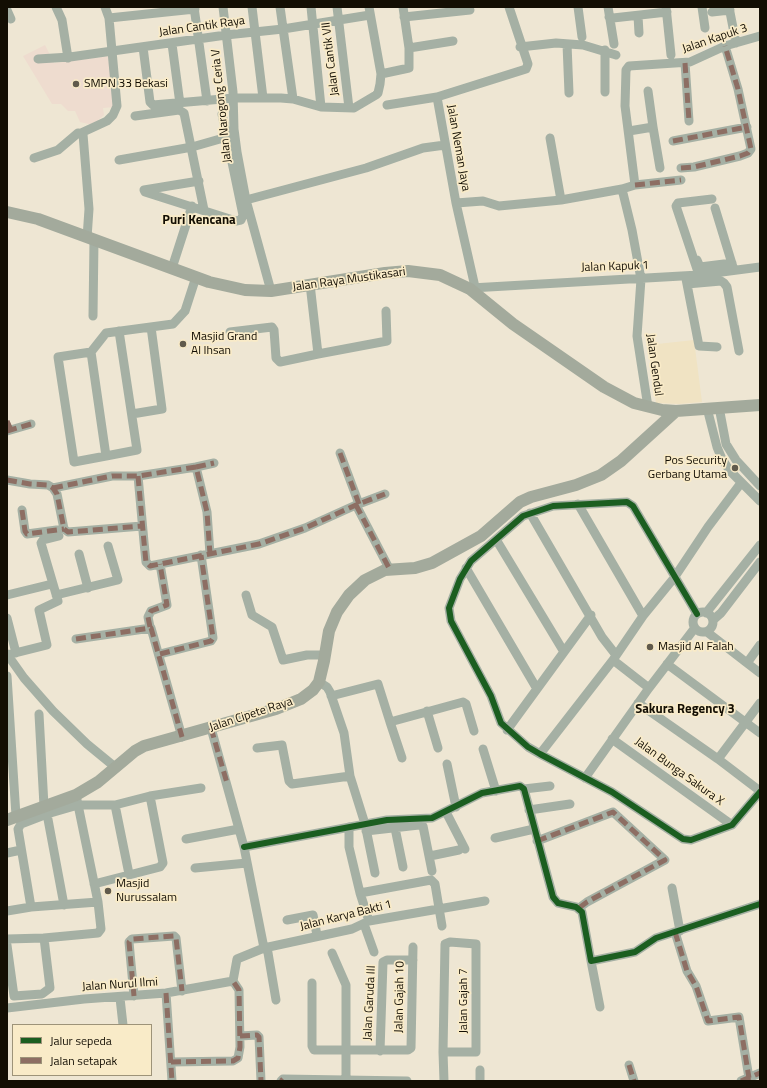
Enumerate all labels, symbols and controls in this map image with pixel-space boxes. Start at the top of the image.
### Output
street label: Jalan Cantik Raya [158,14,246,40]
street label: Jalan Cantik VII [319,21,343,97]
street label: Jalan Kapuk 3 [681,21,749,57]
street label: Jalan Narogong Ceria V [209,48,235,164]
place label: SMPN 33 Bekasi [84,77,168,91]
marker: SMPN 33 Bekasi [71,79,81,89]
street label: Jalan Neman Jaya [443,104,473,192]
district label: Puri Kencana [162,213,236,229]
street label: Jalan Kapuk 1 [581,259,649,275]
street label: Jalan Raya Mustikasari [292,265,406,295]
place label: Masjid Grand Al Ihsan [191,330,257,358]
street label: Jalan Gendul [643,333,665,397]
marker: Masjid Grand Al Ihsan [178,339,188,349]
place label: Pos Security Gerbang Utama [648,454,727,482]
marker: Pos Security Gerbang Utama [730,463,740,473]
place label: Masjid Al Falah [658,640,734,654]
marker: Masjid Al Falah [645,642,655,652]
street label: Jalan Cipete Raya [207,695,295,735]
district label: Sakura Regency 3 [635,702,735,718]
street label: Jalan Bunga Sakura X [632,735,726,809]
place label: Masjid Nurussalam [116,877,177,905]
marker: Masjid Nurussalam [103,886,113,896]
street label: Jalan Karya Bakti 1 [299,898,393,934]
street label: Jalan Gajah 10 [392,961,408,1033]
street label: Jalan Garuda III [361,965,379,1041]
street label: Jalan Gajah 7 [457,968,471,1034]
street label: Jalan Nurul Ilmi [82,975,158,995]
legend [12,1024,152,1076]
text: Jalur sepeda [50,1031,112,1050]
text: Jalan setapak [50,1051,117,1070]

